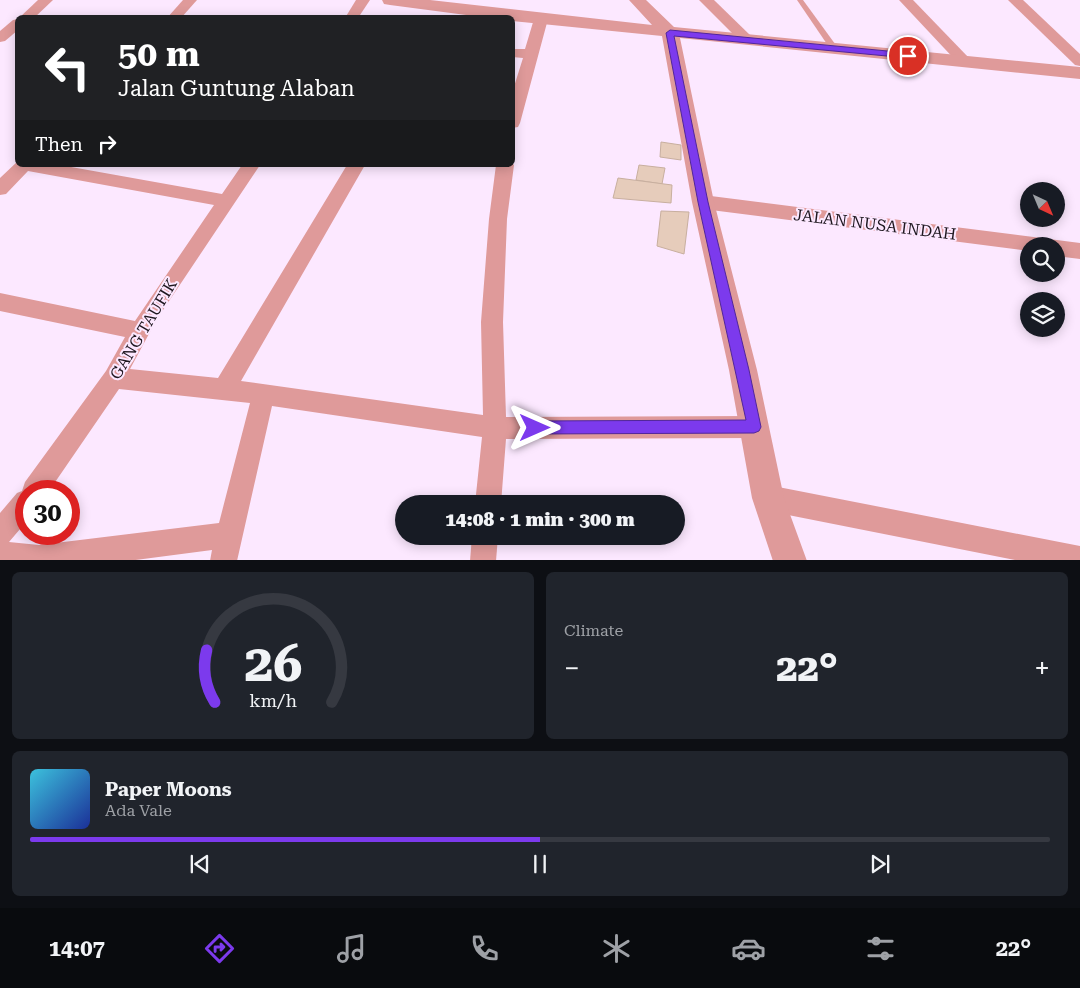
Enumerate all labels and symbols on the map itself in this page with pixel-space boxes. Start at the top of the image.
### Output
pin [887,35,929,77]
north arrow [1020,182,1065,228]
street label: JALAN NUSA INDAH [793,205,957,244]
street label: GANG TAUFIK [106,275,181,383]
position arrow [508,401,560,453]
speed limit sign: 30 [15,480,80,545]

